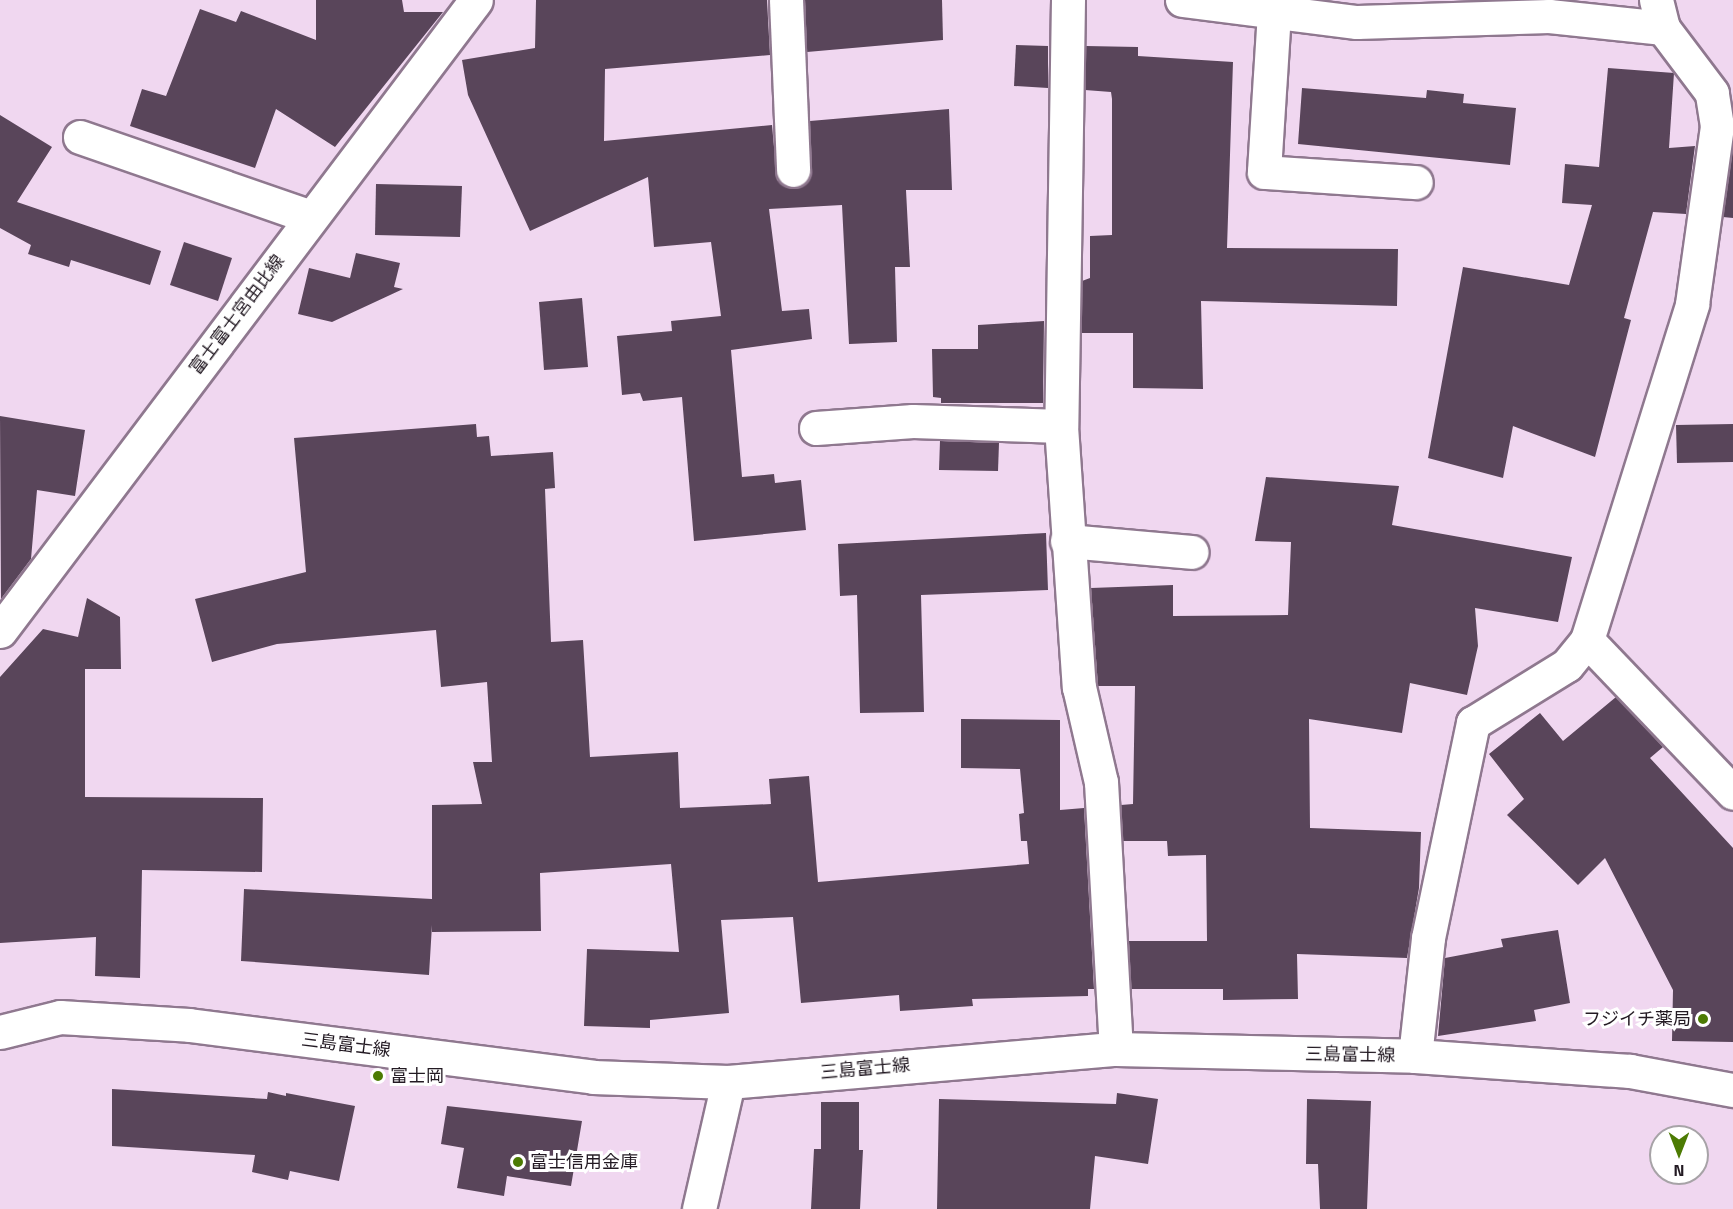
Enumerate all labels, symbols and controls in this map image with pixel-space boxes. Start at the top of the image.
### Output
street label: 富士富士宮由比線 [185,251,289,379]
place label: フジイチ薬局 [1583,1008,1691,1030]
marker: フジイチ薬局 [1696,1012,1710,1026]
street label: 三島富士線 [300,1029,392,1061]
street label: 三島富士線 [1305,1043,1395,1067]
street label: 三島富士線 [819,1054,911,1084]
place label: 富士岡 [390,1065,444,1087]
marker: 富士岡 [371,1069,385,1083]
north arrow [1649,1125,1709,1185]
place label: 富士信用金庫 [530,1151,638,1173]
marker: 富士信用金庫 [511,1155,525,1169]
text: N [1673,1159,1685,1183]

